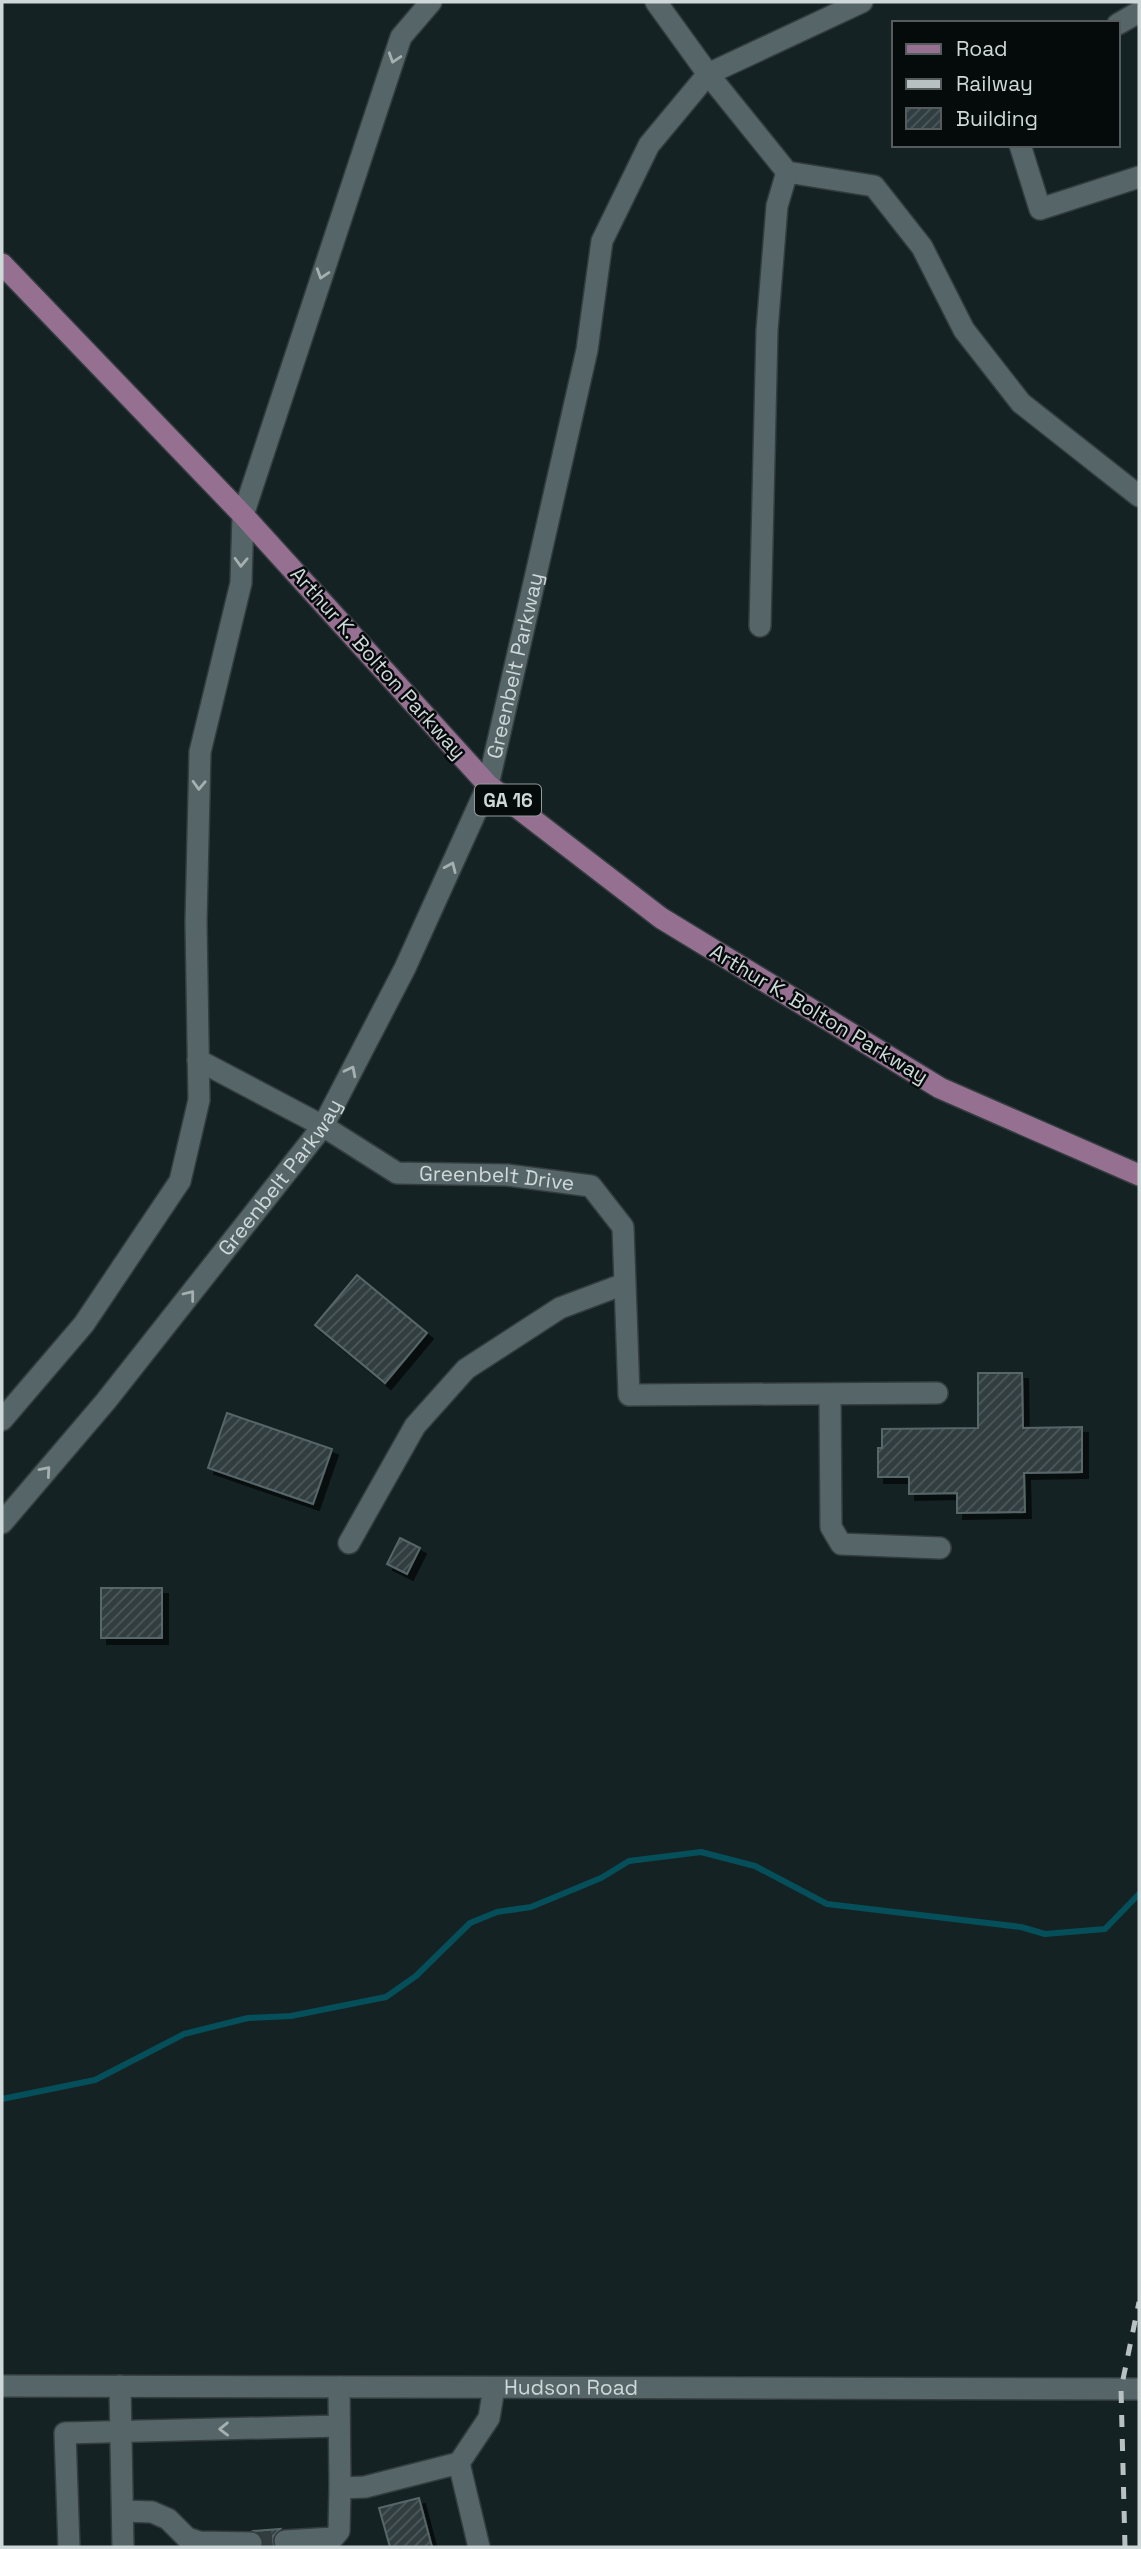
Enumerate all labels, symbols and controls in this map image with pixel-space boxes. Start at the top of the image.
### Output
legend [892,21,1120,147]
text: Road [956,35,1008,62]
one-way arrow [388,52,402,64]
text: Railway [956,70,1033,97]
text: Building [956,105,1038,132]
one-way arrow [316,268,331,280]
one-way arrow [234,557,249,568]
street label: Arthur K. Bolton Parkway [285,561,472,765]
street label: Greenbelt Parkway [480,570,549,761]
one-way arrow [192,780,207,791]
road number: GA 16 [475,785,541,816]
one-way arrow [443,862,457,874]
street label: Arthur K. Bolton Parkway [705,938,933,1090]
one-way arrow [343,1066,357,1079]
street label: Greenbelt Parkway [212,1094,348,1261]
street label: Greenbelt Drive [419,1159,576,1197]
one-way arrow [181,1290,194,1302]
one-way arrow [38,1466,50,1479]
street label: Hudson Road [504,2373,638,2401]
one-way arrow [218,2422,229,2437]

